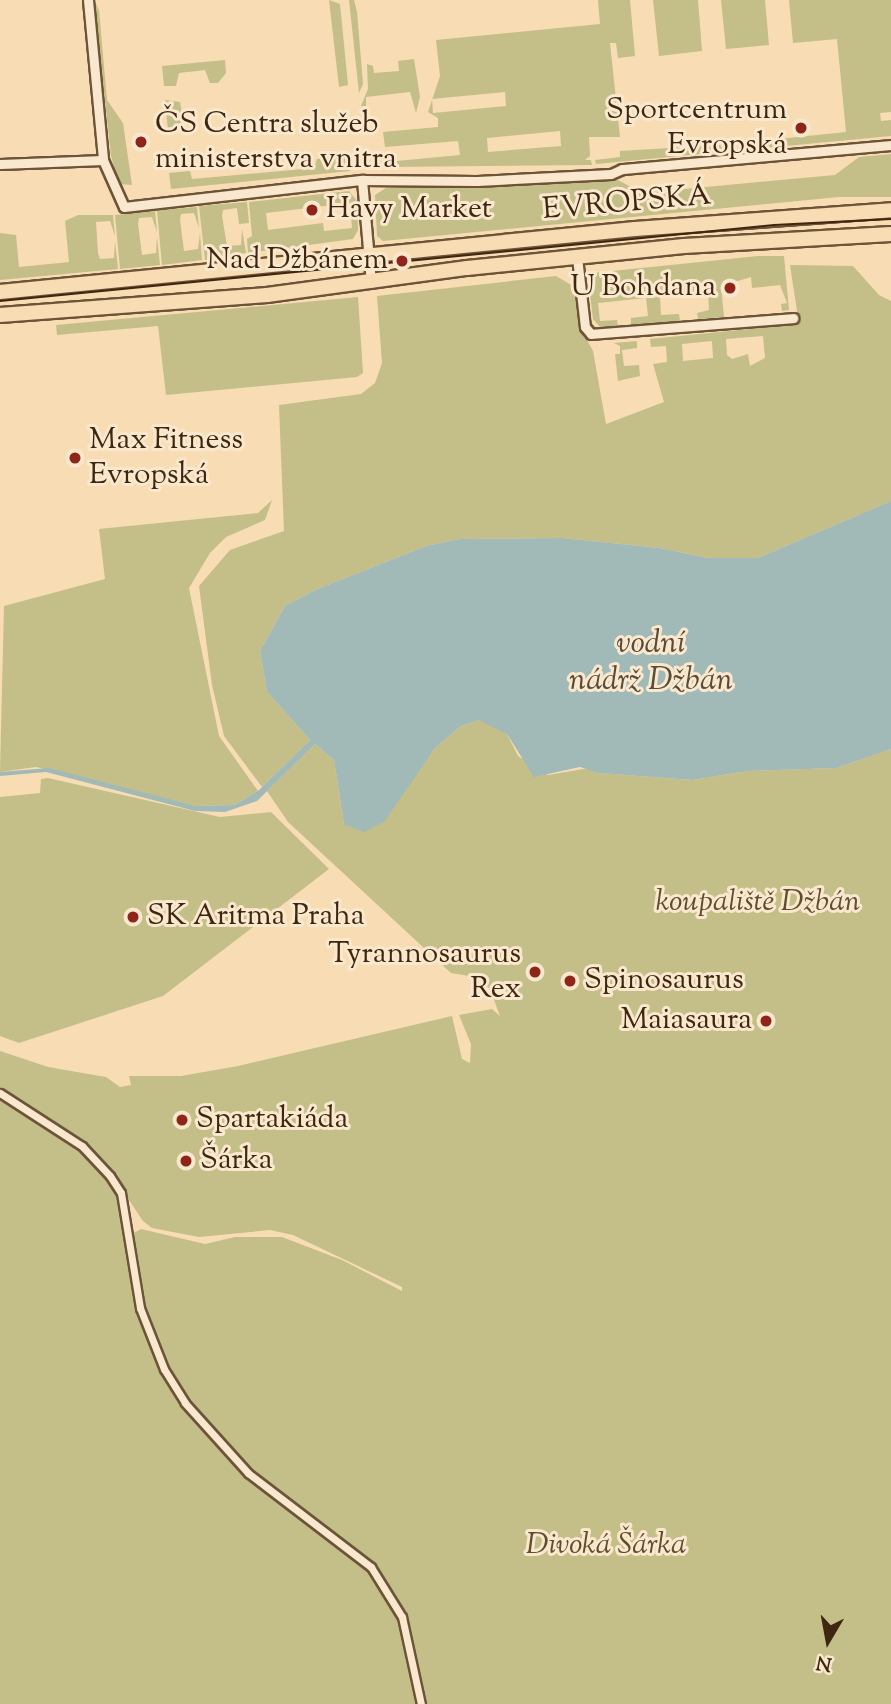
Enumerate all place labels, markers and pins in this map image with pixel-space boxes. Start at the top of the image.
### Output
place label: Sportcentrum Evropská [606,93,787,164]
place label: ČS Centra služeb ministerstva vnitra [155,107,397,178]
marker: Sportcentrum Evropská [793,120,809,136]
marker: ČS Centra služeb ministerstva vnitra [133,134,149,150]
place label: Havy Market [326,192,492,228]
marker: Havy Market [304,202,320,218]
place label: Nad Džbánem [206,243,388,279]
marker: Nad Džbánem [394,253,410,269]
place label: U Bohdana [570,270,716,306]
marker: U Bohdana [722,280,738,296]
place label: Max Fitness Evropská [89,423,243,494]
marker: Max Fitness Evropská [67,450,83,466]
place label: SK Aritma Praha [147,899,365,935]
marker: SK Aritma Praha [125,909,141,925]
place label: Tyrannosaurus Rex [328,937,521,1007]
place label: Spinosaurus [584,963,744,999]
marker: Tyrannosaurus Rex [527,964,543,980]
marker: Spinosaurus [562,973,578,989]
place label: Maiasaura [621,1003,752,1039]
marker: Maiasaura [758,1013,774,1029]
place label: Spartakiáda [196,1102,348,1138]
marker: Spartakiáda [174,1112,190,1128]
place label: Šárka [200,1143,273,1179]
marker: Šárka [178,1153,194,1169]

